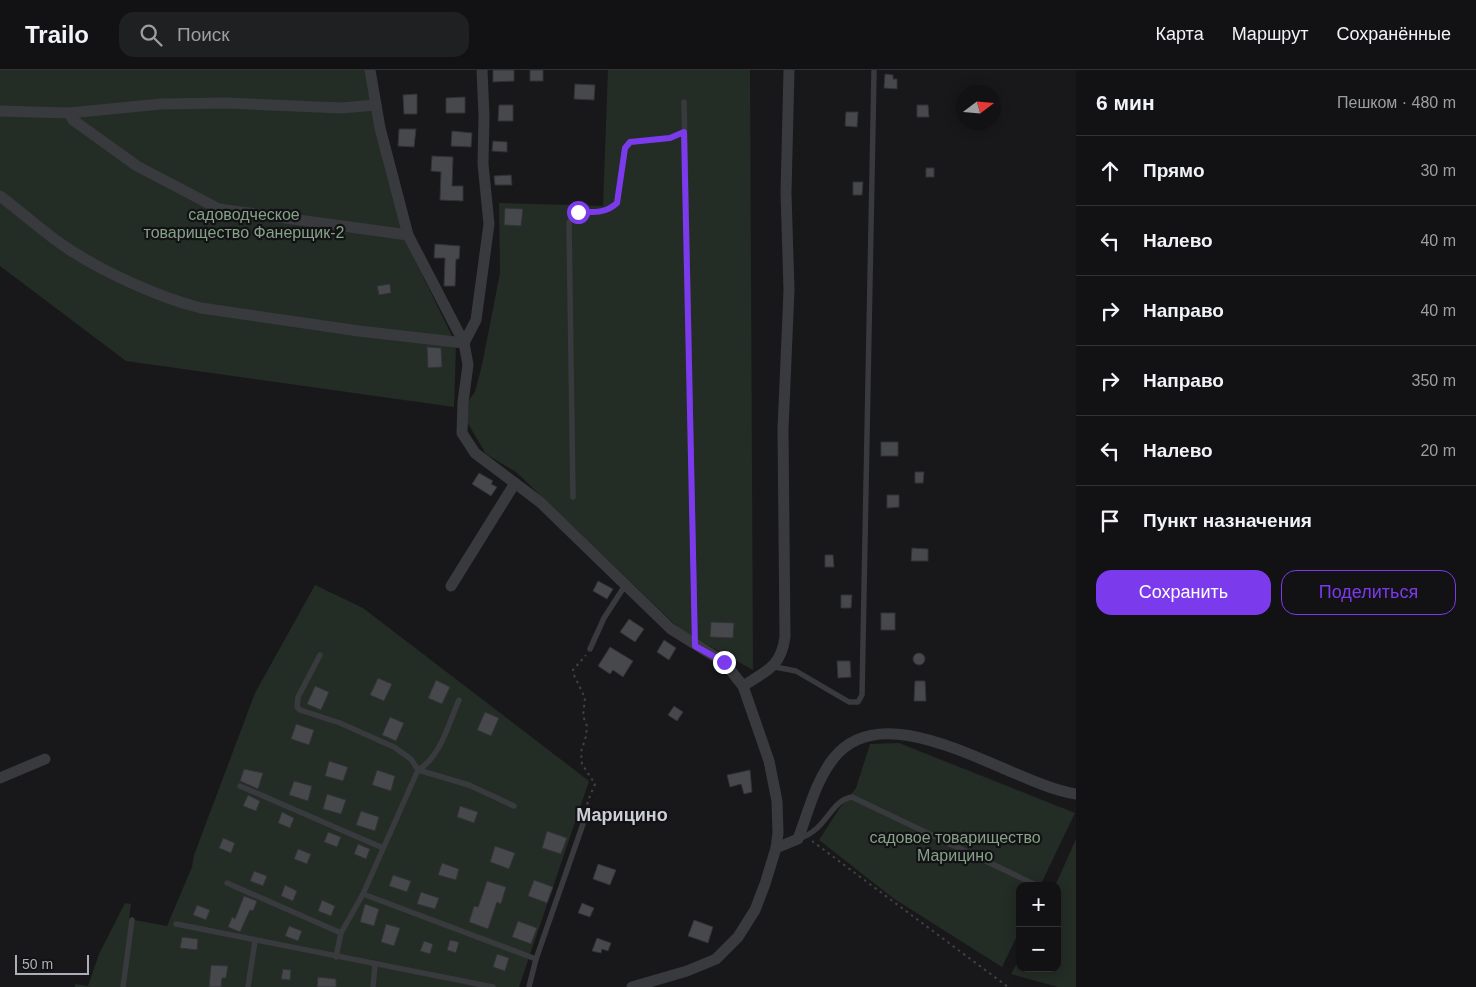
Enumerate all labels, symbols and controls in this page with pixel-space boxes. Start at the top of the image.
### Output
search box [119,12,469,57]
text: Trailo [25,21,89,48]
icon: search [137,21,165,49]
text: Поиск [177,24,230,45]
text: Карта [1156,24,1204,44]
text: Маршрут [1232,24,1308,44]
text: Сохранённые [1336,24,1451,44]
north arrow [956,85,1001,130]
text: 6 мин [1096,91,1155,114]
text: Пешком · 480 m [1337,94,1456,111]
icon: ahead [1096,157,1124,185]
text: Прямо [1143,160,1205,181]
text: 30 m [1420,162,1456,179]
route start [567,201,590,224]
park label: садоводческое товарищество Фанерщик-2 [144,206,345,241]
icon: left [1096,227,1124,255]
text: Налево [1143,230,1213,251]
text: 40 m [1420,232,1456,249]
icon: right [1096,297,1124,325]
text: Направо [1143,300,1224,321]
text: 40 m [1420,302,1456,319]
icon: right [1096,367,1124,395]
text: Направо [1143,370,1224,391]
text: 350 m [1412,372,1456,389]
icon: left [1096,437,1124,465]
text: Налево [1143,440,1213,461]
text: 20 m [1420,442,1456,459]
icon: arrive [1096,507,1124,535]
text: Пункт назначения [1143,510,1312,531]
button: Сохранить [1096,570,1271,615]
button: Поделиться [1281,570,1456,615]
route end [713,651,736,674]
district label: Марицино [576,805,668,825]
park label: садовое товарищество Марицино [869,829,1041,864]
map controls [1016,882,1061,972]
button: + [1016,882,1061,927]
button: − [1016,927,1061,972]
scale bar [15,952,89,975]
text: 50 m [22,956,53,972]

